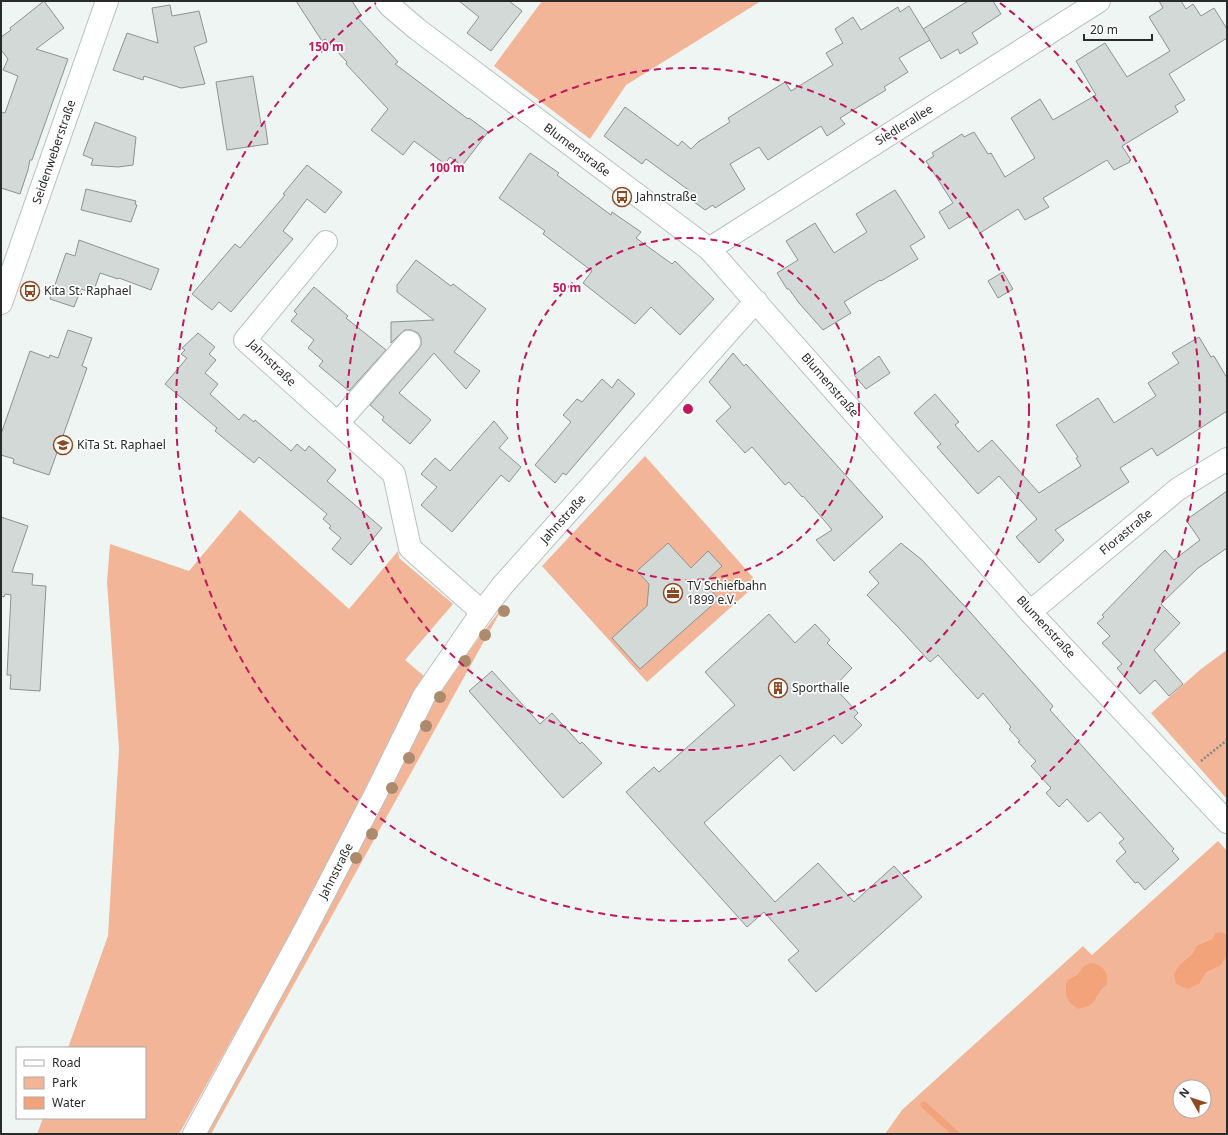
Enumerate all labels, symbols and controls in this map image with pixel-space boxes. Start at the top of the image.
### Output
scale bar [1084,16,1152,42]
text: 20 m [1090,21,1118,38]
text: 150 m [308,38,344,55]
street label: Seidenweberstraße [28,97,79,206]
street label: Siedlerallee [872,100,936,149]
street label: Blumenstraße [540,119,614,180]
text: 100 m [429,159,465,176]
bus stop icon: Jahnstraße [611,186,633,208]
place label: Jahnstraße [635,188,697,205]
text: 50 m [553,279,581,296]
bus stop icon: Kita St. Raphael [19,280,41,302]
place label: Kita St. Raphael [44,282,132,299]
street label: Jahnstraße [244,335,300,390]
street label: Blumenstraße [798,349,863,420]
centre of rings [681,402,695,416]
school or university icon: KiTa St. Raphael [52,434,74,456]
place label: KiTa St. Raphael [77,436,166,453]
street label: Jahnstraße [535,490,589,548]
street label: Florastraße [1096,504,1156,559]
place label: TV Schiefbahn 1899 e.V. [687,577,767,608]
office icon: TV Schiefbahn 1899 e.V. [662,582,684,604]
street label: Blumenstraße [1013,592,1080,662]
building icon: Sporthalle [767,677,789,699]
place label: Sporthalle [792,679,850,696]
street label: Jahnstraße [314,840,357,903]
legend [16,1047,146,1119]
text: Road [52,1054,81,1071]
text: Park [52,1074,78,1091]
north arrow [1172,1079,1212,1119]
text: N [1175,1084,1192,1101]
text: Water [52,1094,86,1111]

